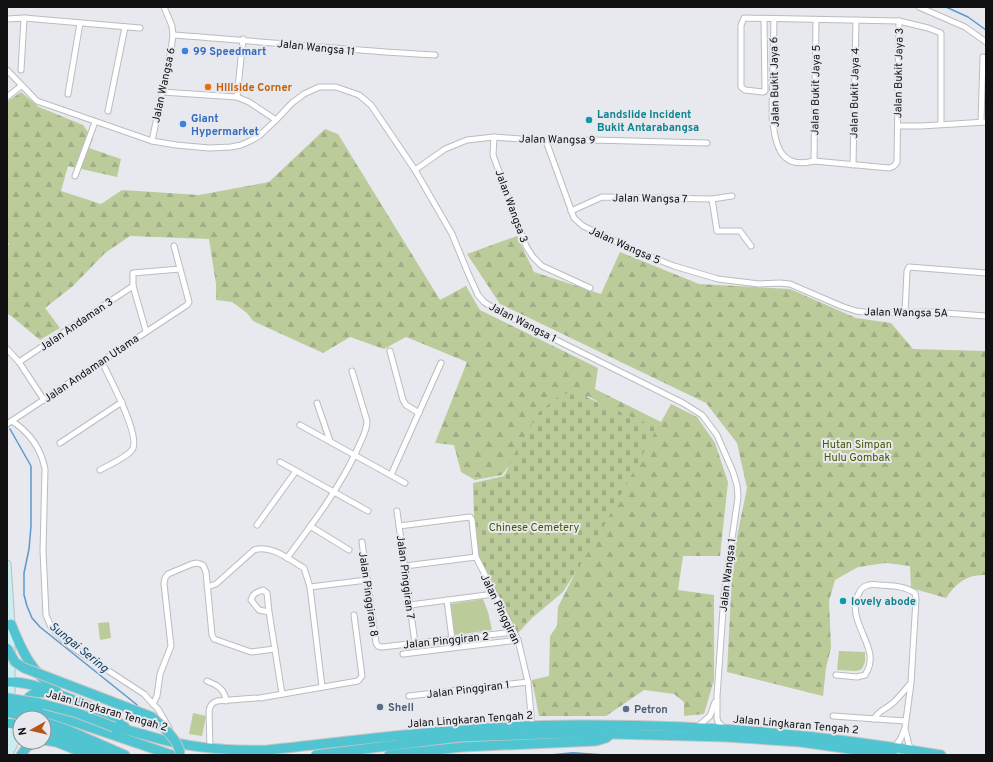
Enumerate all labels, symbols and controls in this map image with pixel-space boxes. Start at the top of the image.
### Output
street label: Jalan Bukit Jaya 3 [891,28,907,118]
street label: Jalan Wangsa 11 [276,37,356,59]
street label: Jalan Bukit Jaya 6 [767,37,783,127]
street label: Jalan Bukit Jaya 5 [808,44,824,136]
place label: 99 Speedmart [193,45,266,59]
street label: Jalan Wangsa 6 [149,46,179,124]
marker: 99 Speedmart [180,46,190,56]
street label: Jalan Bukit Jaya 4 [847,47,863,139]
place label: HIllside Corner [216,81,293,95]
marker: HIllside Corner [203,82,213,92]
place label: Landslide Incident Bukit Antarabangsa [597,108,699,135]
place label: Giant Hypermarket [191,112,259,139]
marker: Landslide Incident Bukit Antarabangsa [584,115,594,125]
marker: Giant Hypermarket [178,119,188,129]
street label: Jalan Wangsa 9 [519,132,595,148]
street label: Jalan Wangsa 3 [491,168,531,245]
street label: Jalan Wangsa 7 [612,191,688,207]
street label: Jalan Wangsa 5 [587,224,663,268]
street label: Jalan Andaman 3 [37,295,116,355]
street label: Jalan Wangsa 1 [486,300,559,346]
street label: Jalan Wangsa 5A [864,305,948,321]
street label: Jalan Andaman Utama [41,332,142,406]
park label: Hutan Simpan Hulu Gombak [822,438,892,465]
park label: Chinese Cemetery [489,521,579,535]
street label: Jalan Pinggiran 7 [393,534,417,620]
street label: Jalan Wangsa 1 [717,537,739,613]
street label: Jalan Pinggiran 8 [355,551,381,638]
street label: Jalan Pinggiran [477,572,523,647]
place label: lovely abode [851,595,916,609]
marker: lovely abode [838,596,848,606]
water label: Sungai Sering [45,619,112,677]
street label: Jalan Pinggiran 2 [403,630,490,652]
street label: Jalan Pinggiran 1 [426,678,510,702]
street label: Jalan Lingkaran Tengah 2 [44,687,169,735]
place label: Shell [388,701,414,715]
marker: Shell [375,702,385,712]
place label: Petron [634,703,668,717]
marker: Petron [621,704,631,714]
street label: Jalan Lingkaran Tengah 2 [407,709,533,731]
north arrow [12,710,52,750]
street label: Jalan Lingkaran Tengah 2 [733,713,859,737]
text: N [16,726,31,736]

